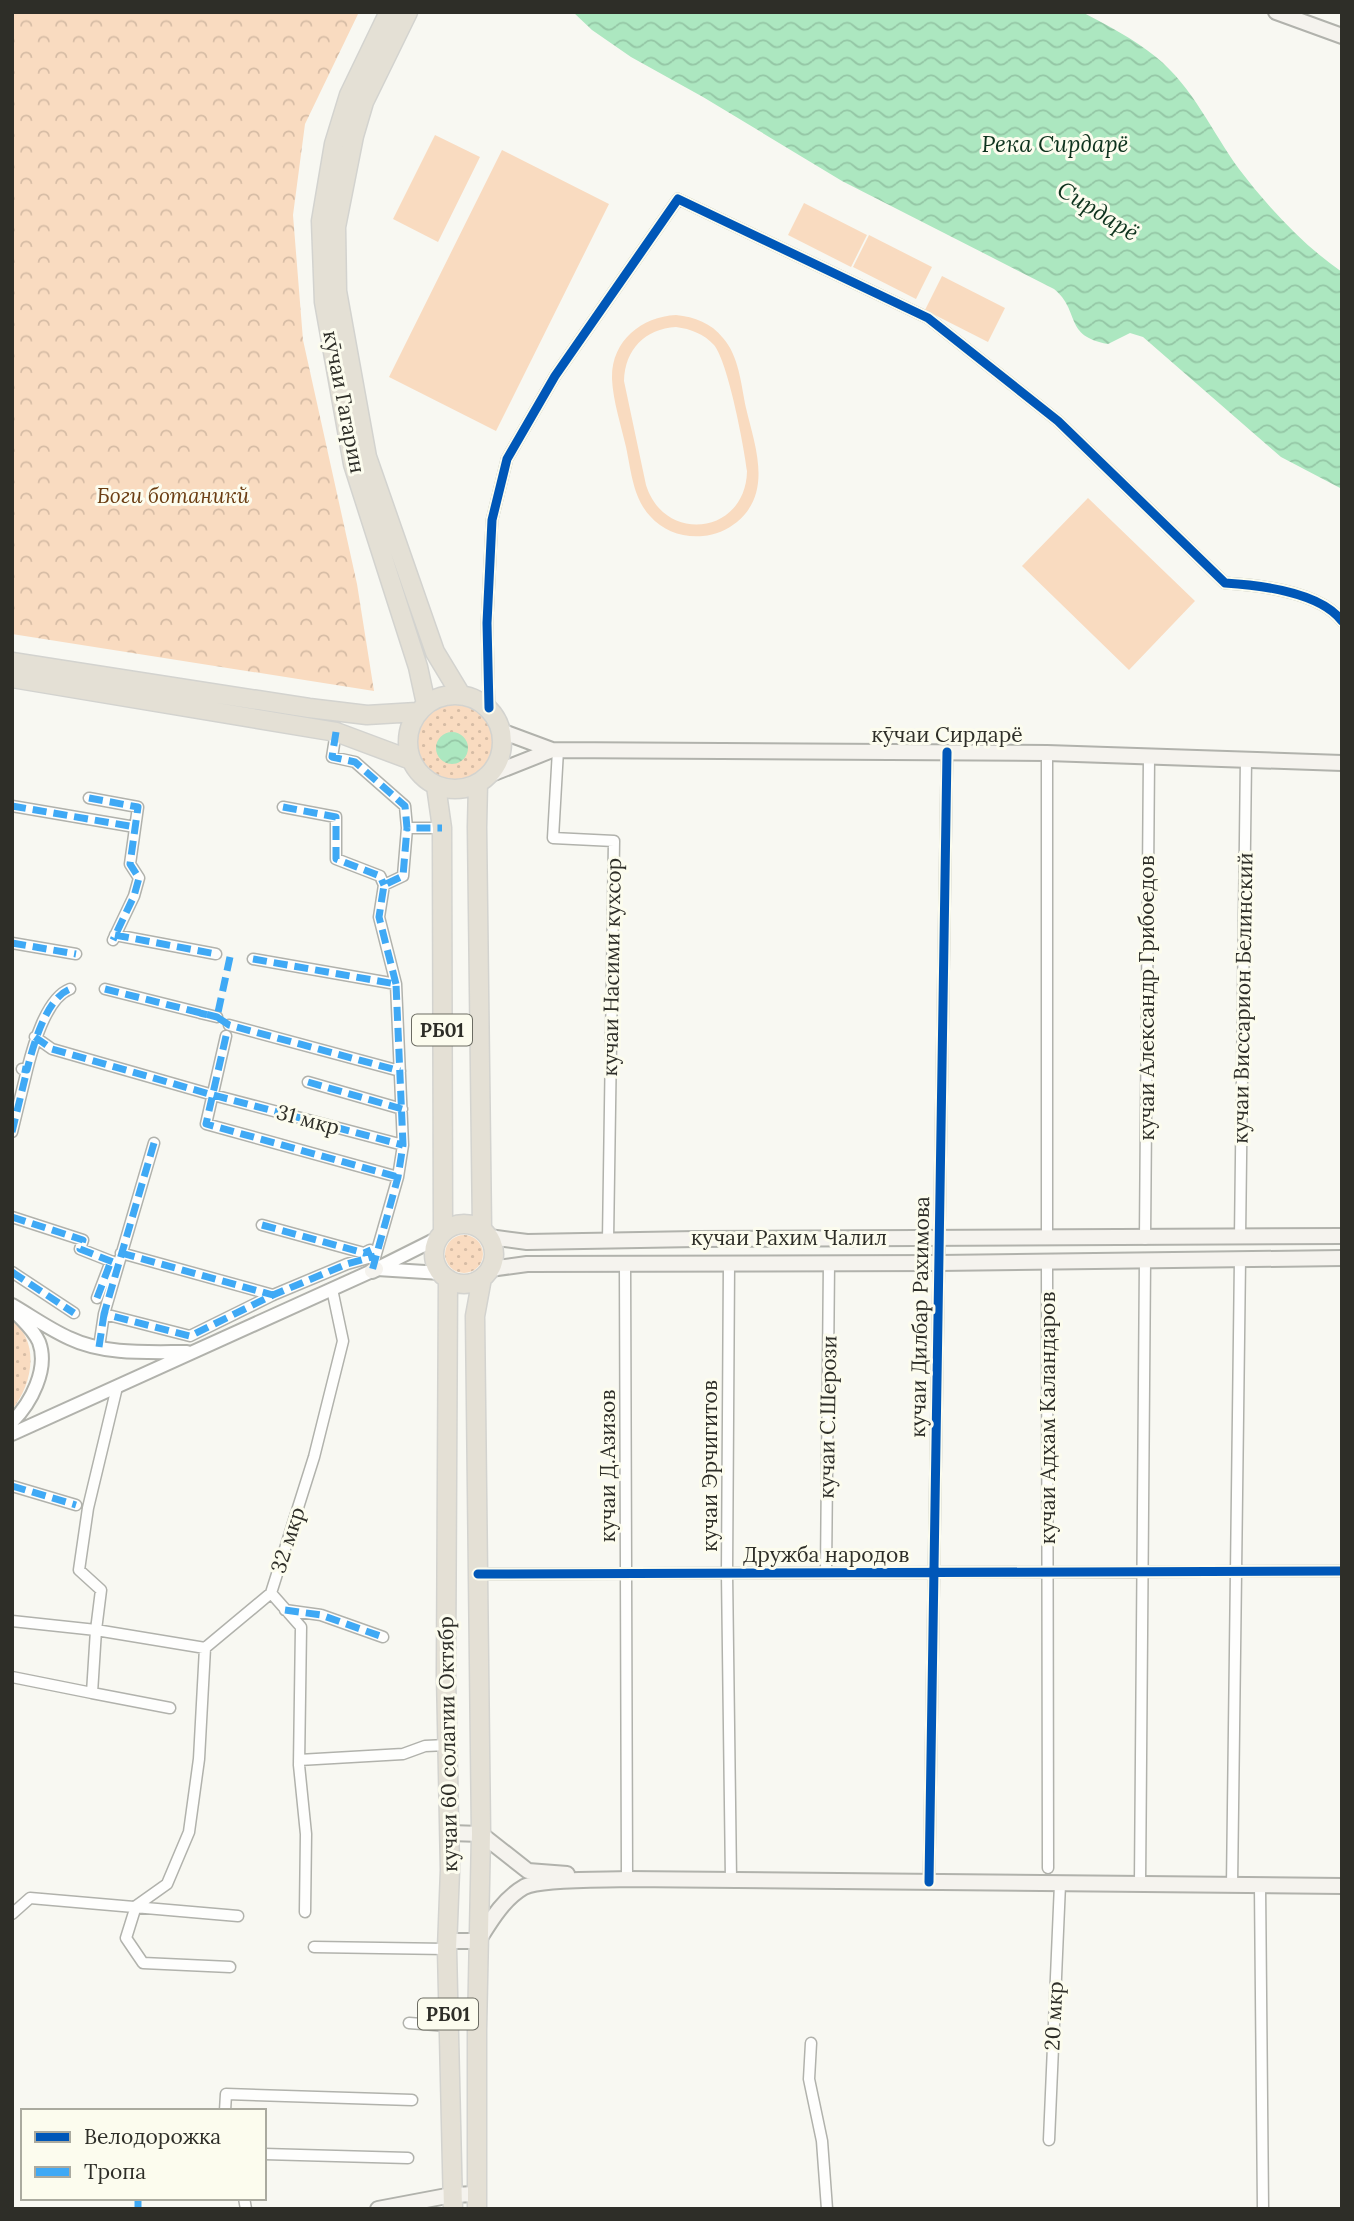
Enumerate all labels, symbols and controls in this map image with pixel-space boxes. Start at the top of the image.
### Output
water label: Река Сирдарё [981,129,1129,158]
water label: Сирдарё [1052,174,1144,247]
street label: кӯчаи Гагарин [317,328,372,476]
park label: Боги ботаникй [97,482,250,509]
street label: кӯчаи Сирдарё [871,721,1023,748]
street label: кучаи Виссарион Белинский [1226,852,1259,1144]
street label: кучаи Александр Грибоедов [1133,855,1160,1141]
street label: кучаи Насими кухсор [596,857,627,1076]
road number: РБ01 [412,1014,472,1046]
street label: 31 мкр [274,1098,343,1141]
street label: кучаи Дилбар Рахимова [904,1196,935,1438]
street label: кучаи Рахим Чалил [691,1224,887,1251]
street label: кучаи Адхам Каландаров [1034,1292,1061,1544]
street label: кучаи С.Шерози [813,1335,842,1499]
street label: кучаи Эрчигитов [696,1380,723,1552]
street label: кучаи Д.Азизов [594,1390,621,1542]
street label: 32 мкр [264,1503,311,1576]
street label: Дружба народов [743,1541,909,1568]
street label: кучаи 60 солагии Октябр [432,1616,463,1872]
street label: 20 мкр [1038,1981,1069,2051]
road number: РБ01 [418,1998,478,2030]
legend [21,2109,266,2200]
text: Велодорожка [84,2123,221,2150]
text: Тропа [84,2158,146,2185]

